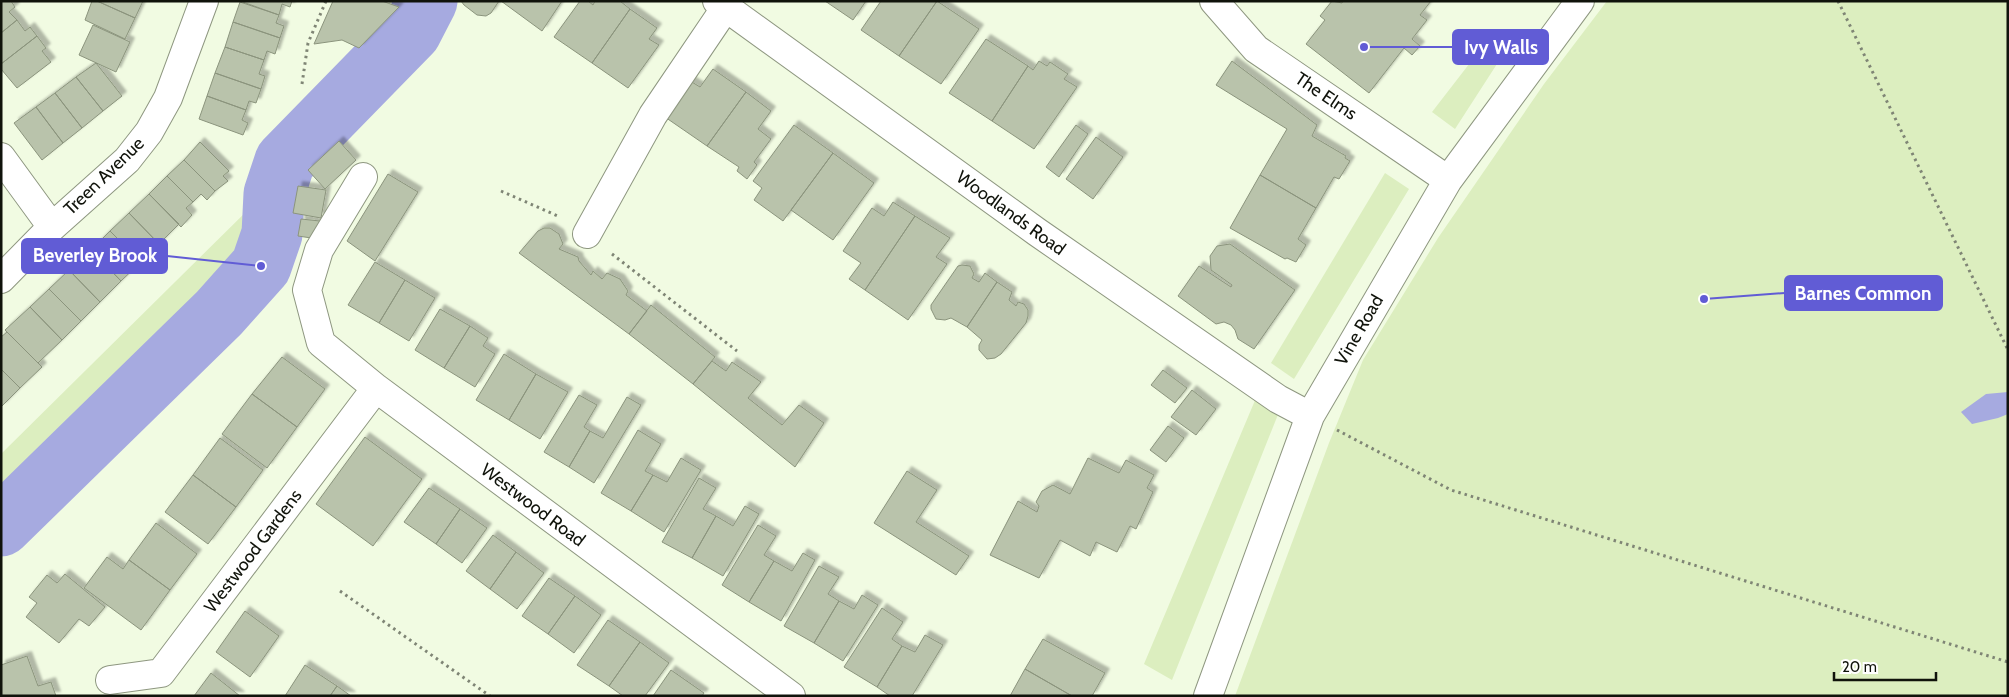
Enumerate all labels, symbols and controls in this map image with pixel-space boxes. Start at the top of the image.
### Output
callout: Ivy Walls [1453,30,1548,64]
text: Ivy Walls [1464,36,1538,59]
street label: The Elms [1291,67,1361,125]
street label: Treen Avenue [59,132,149,220]
street label: Woodlands Road [952,166,1070,260]
callout: Beverley Brook [22,239,167,273]
text: Beverley Brook [33,244,158,267]
callout: Barnes Common [1785,276,1942,310]
text: Barnes Common [1795,282,1931,305]
street label: Vine Road [1330,291,1388,369]
street label: Westwood Road [477,459,589,551]
street label: Westwood Gardens [199,485,307,617]
scale bar [1834,650,1936,682]
text: 20 m [1842,658,1877,676]

